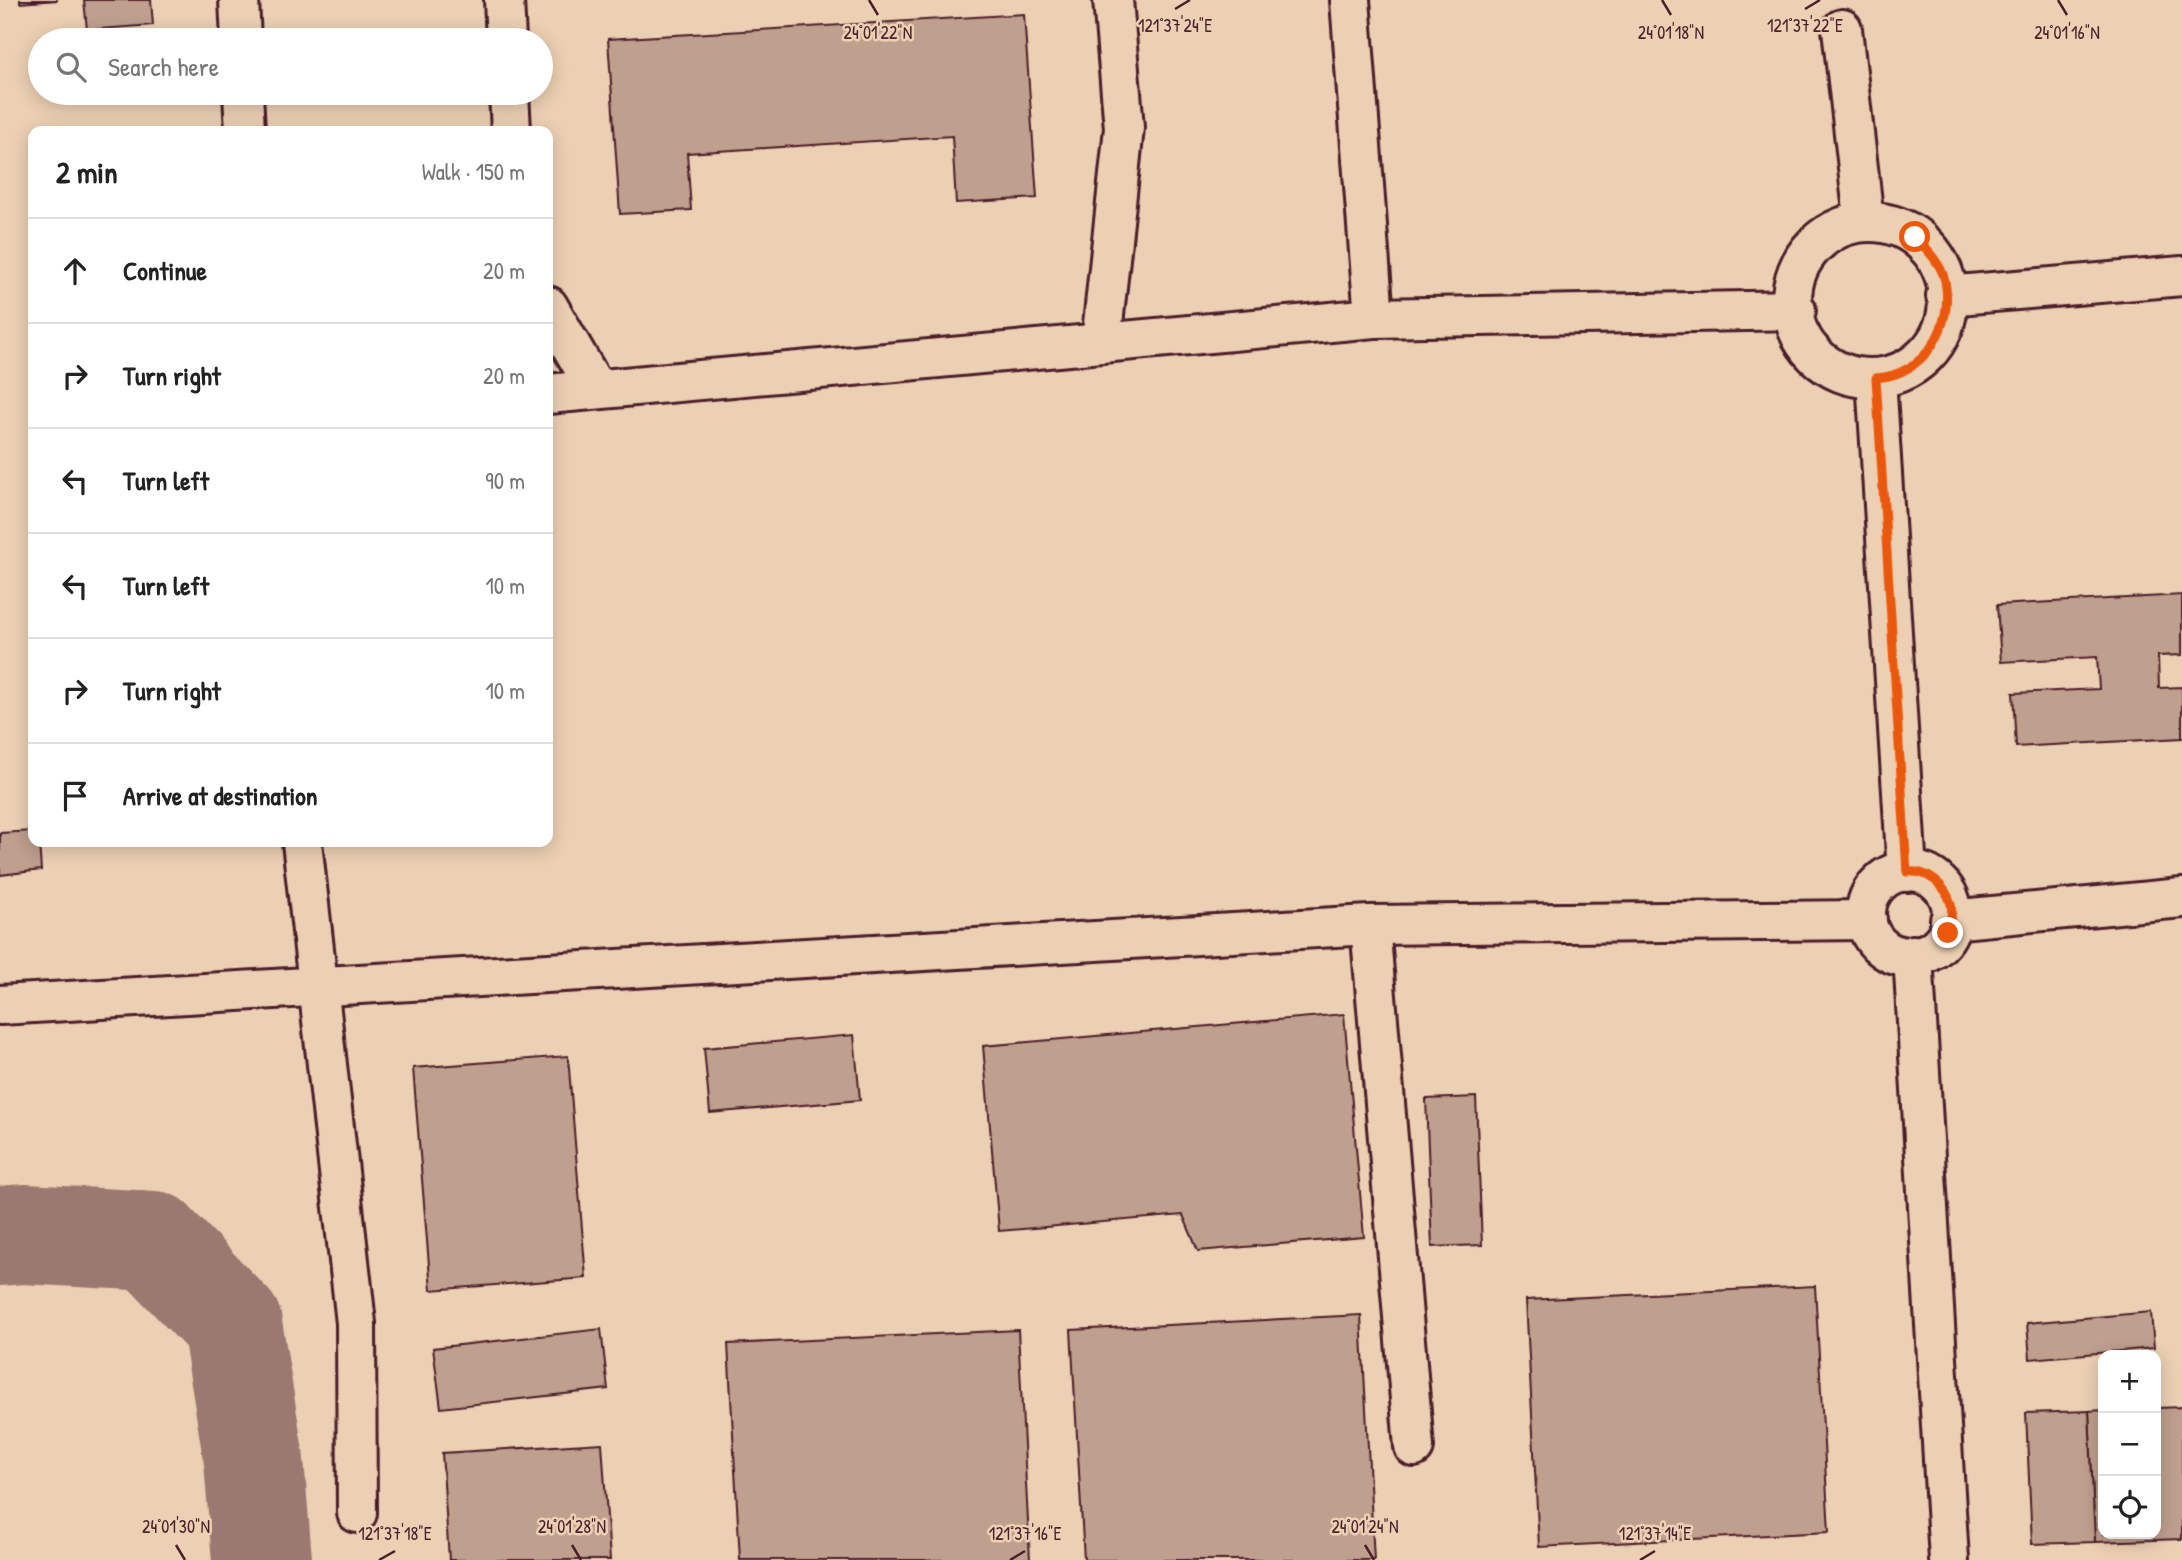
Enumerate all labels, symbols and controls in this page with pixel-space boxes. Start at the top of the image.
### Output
text: 121°37'24"E [1138,13,1212,38]
text: 121°37'22"E [1767,13,1843,38]
text: 24°01'22"N [844,20,912,45]
text: 24°01'18"N [1638,20,1704,45]
text: 24°01'16"N [2034,20,2100,45]
search box [28,28,553,105]
icon: search [52,48,90,86]
text: Search here [108,49,219,84]
text: 2 min [56,152,118,192]
text: Walk · 150 m [422,156,525,187]
route start [1899,221,1930,252]
icon: ahead [56,252,94,290]
text: Continue [123,253,207,288]
text: 20 m [483,255,525,286]
icon: right [56,357,94,395]
text: Turn right [123,358,221,393]
text: 20 m [483,360,525,391]
icon: left [56,462,94,500]
text: Turn left [123,463,209,498]
text: 90 m [485,465,525,496]
icon: left [56,567,94,605]
text: Turn left [123,568,209,603]
text: 10 m [485,570,525,601]
icon: right [56,672,94,710]
text: Turn right [123,673,221,708]
text: 10 m [485,675,525,706]
icon: arrive [56,777,94,815]
text: Arrive at destination [123,778,318,813]
route end [1932,917,1963,948]
map controls [2098,1350,2161,1539]
button: + [2098,1350,2161,1413]
button: − [2098,1413,2161,1476]
button: locate [2098,1476,2161,1539]
text: 24°01'30"N [142,1514,210,1539]
text: 24°01'28"N [538,1514,606,1539]
text: 24°01'24"N [1331,1514,1399,1539]
text: 121°37'18"E [358,1521,432,1546]
text: 121°37'16"E [989,1521,1061,1546]
text: 121°37'14"E [1619,1521,1691,1546]

